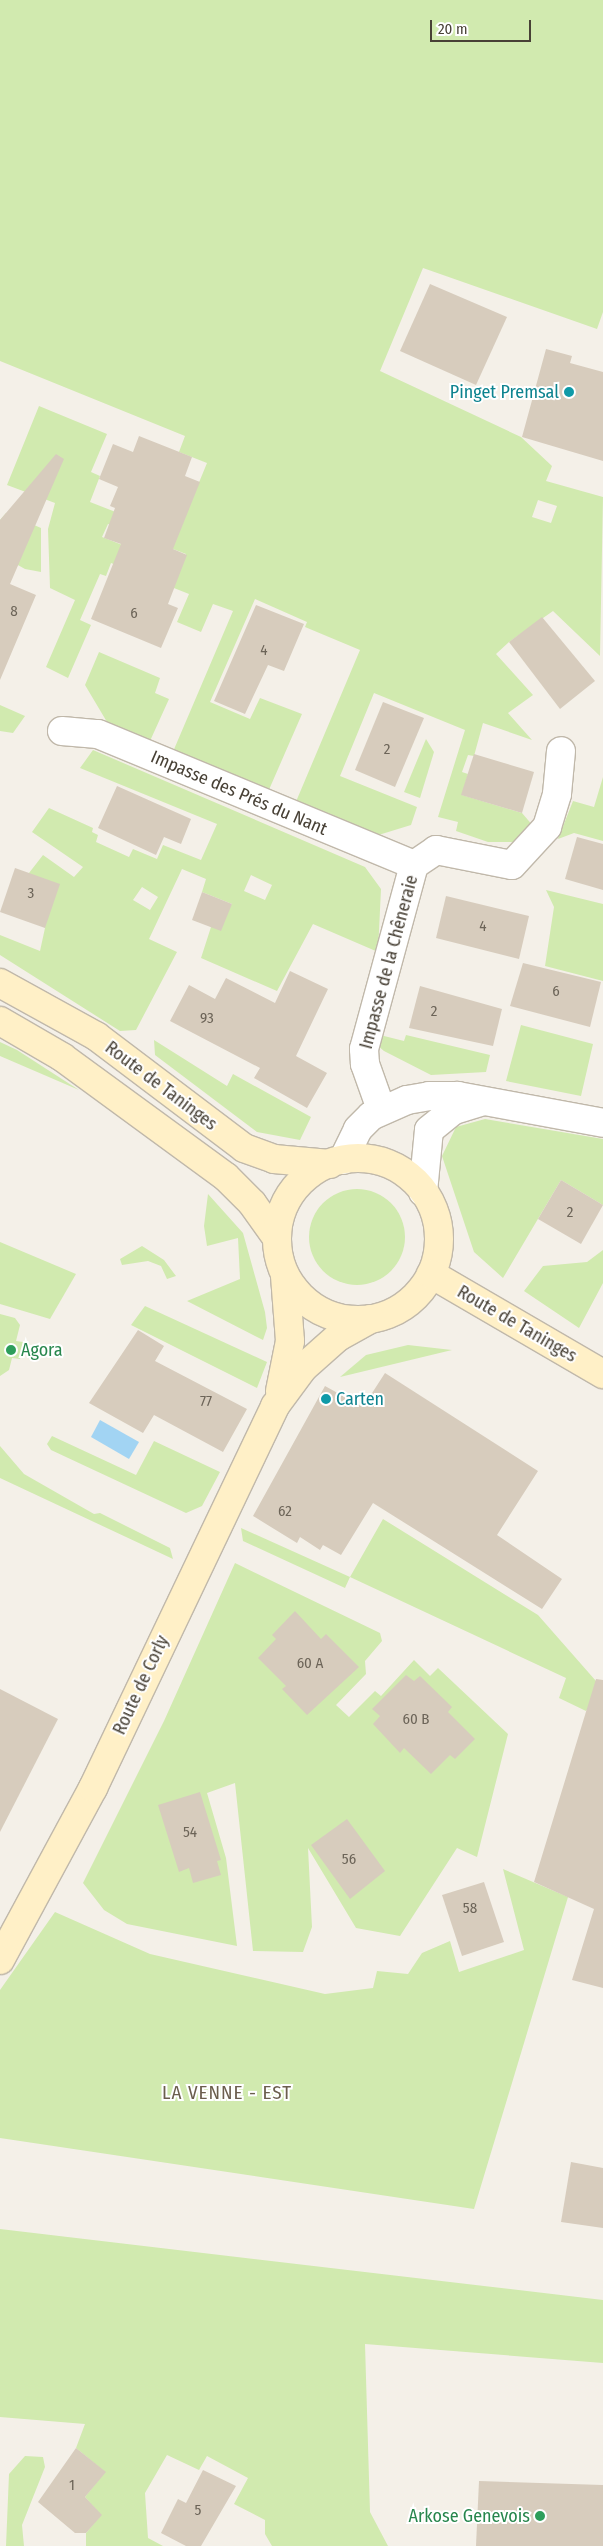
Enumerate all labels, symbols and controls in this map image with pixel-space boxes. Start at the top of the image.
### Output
scale bar [433,10,534,42]
text: 20 m [438,20,468,38]
place label: Pinget Premsal [450,381,559,403]
marker: Pinget Premsal [563,386,575,398]
house number: 8 [10,603,18,621]
house number: 6 [130,605,138,623]
house number: 4 [260,642,268,660]
house number: 2 [384,741,390,759]
street label: Impasse des Prés du Nant [148,746,330,840]
street label: Impasse de la Chêneraie [355,873,423,1051]
house number: 3 [28,885,34,903]
house number: 4 [479,918,487,936]
house number: 6 [552,983,560,1001]
house number: 2 [431,1003,437,1021]
house number: 93 [200,1010,214,1028]
street label: Route de Taninges [101,1037,221,1135]
house number: 2 [567,1204,573,1222]
street label: Route de Taninges [453,1281,581,1367]
place label: Agora [21,1339,63,1361]
marker: Agora [5,1344,17,1356]
place label: Carten [336,1388,384,1410]
house number: 77 [200,1393,212,1411]
marker: Carten [320,1393,332,1405]
house number: 62 [278,1503,292,1521]
street label: Route de Corly [109,1632,173,1738]
house number: 60 A [297,1655,323,1673]
house number: 60 B [403,1711,429,1729]
house number: 54 [183,1824,197,1842]
house number: 56 [342,1851,356,1869]
house number: 58 [463,1900,477,1918]
district label: LA VENNE - EST [160,2082,294,2104]
house number: 1 [69,2477,75,2495]
house number: 5 [195,2502,201,2520]
place label: Arkose Genevois [409,2505,530,2527]
marker: Arkose Genevois [534,2510,546,2522]

